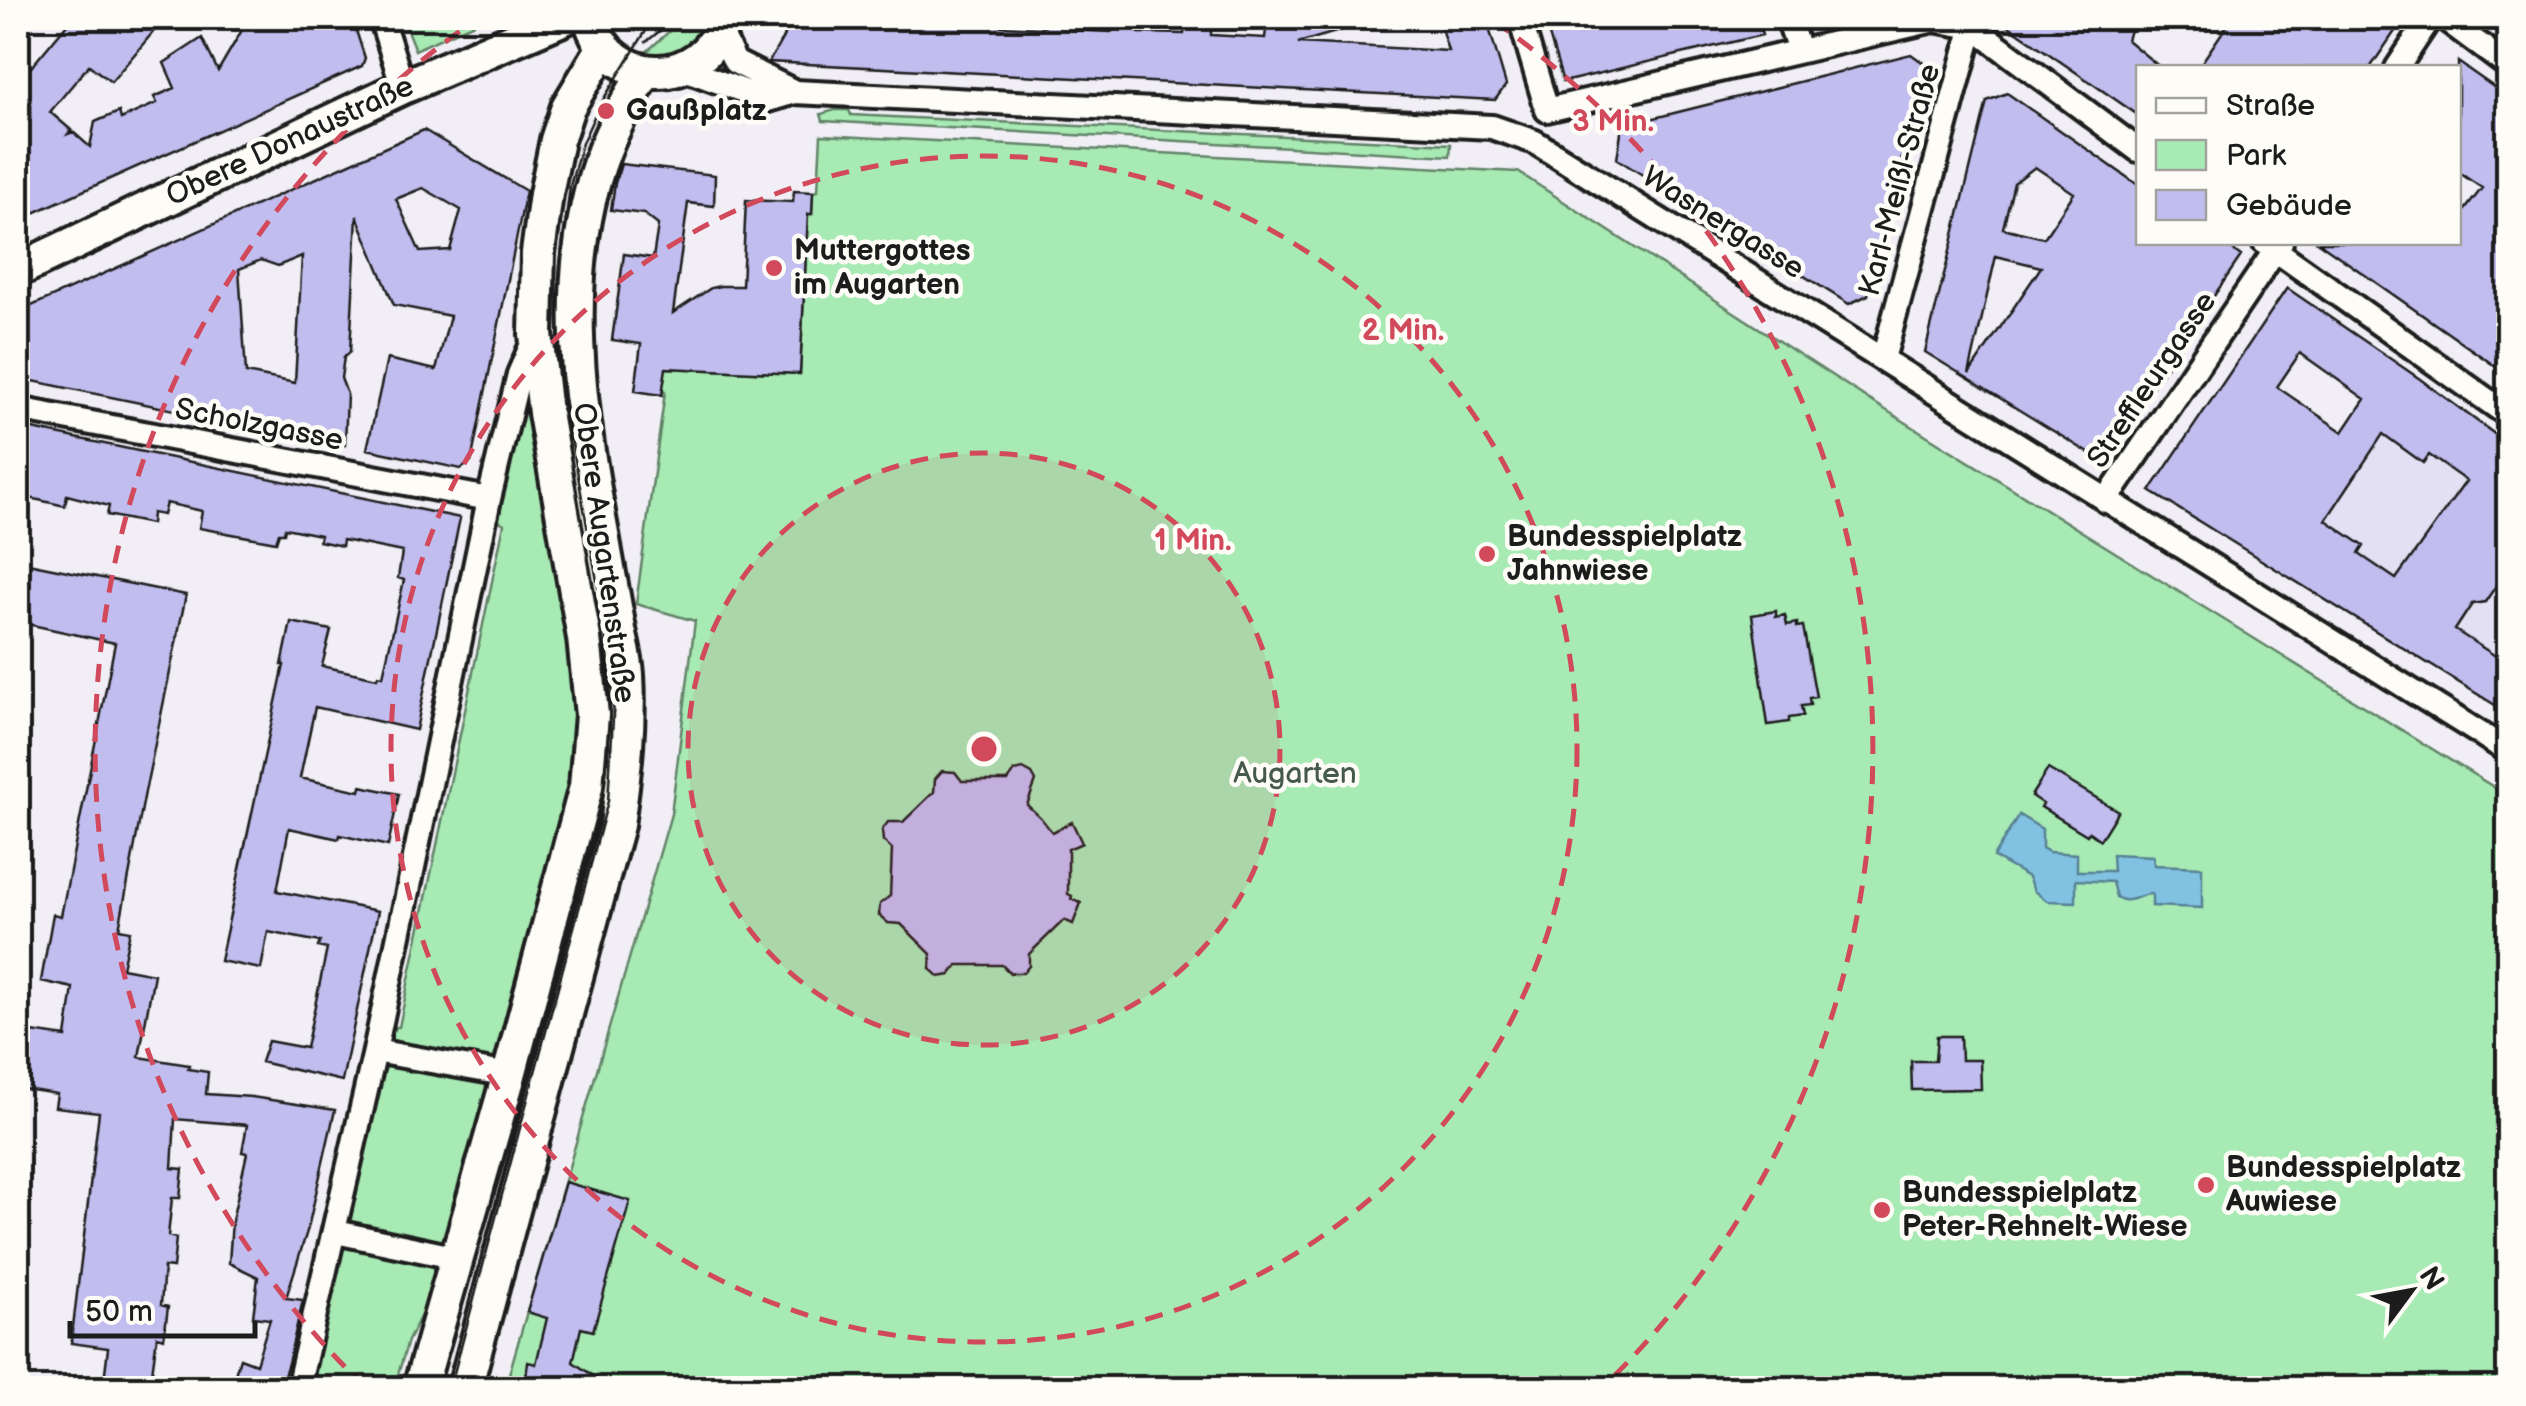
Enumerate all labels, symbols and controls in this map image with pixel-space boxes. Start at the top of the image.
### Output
street label: Karl-Meißl-Straße [1852,60,1948,300]
legend [2136,65,2461,245]
street label: Obere Donaustraße [161,68,419,214]
text: Straße [2226,88,2315,124]
place label: Gaußplatz [626,93,767,129]
marker: Gaußplatz [595,100,617,122]
text: 3 Min. [1572,104,1654,140]
text: Park [2226,138,2286,174]
street label: Wasnergasse [1635,159,1811,287]
text: Gebäude [2226,188,2352,224]
place label: Muttergottes im Augarten [794,233,971,303]
marker: Muttergottes im Augarten [763,257,785,279]
street label: Streffleurgasse [2080,285,2224,475]
text: 2 Min. [1362,313,1444,349]
street label: Scholzgasse [172,391,346,459]
street label: Obere Augartenstraße [565,401,643,705]
place label: Bundesspielplatz Jahnwiese [1507,519,1742,589]
text: 1 Min. [1154,523,1232,559]
marker: Bundesspielplatz Jahnwiese [1476,543,1498,565]
centre of rings [966,731,1002,767]
park label: Augarten [1233,756,1357,792]
place label: Bundesspielplatz Auwiese [2225,1150,2461,1220]
marker: Bundesspielplatz Auwiese [2195,1174,2217,1196]
place label: Bundesspielplatz Peter-Rehnelt-Wiese [1902,1175,2188,1245]
marker: Bundesspielplatz Peter-Rehnelt-Wiese [1871,1199,1893,1221]
north arrow [2361,1241,2461,1341]
text: N [2411,1261,2450,1296]
scale bar [70,1276,255,1338]
text: 50 m [85,1294,153,1330]

